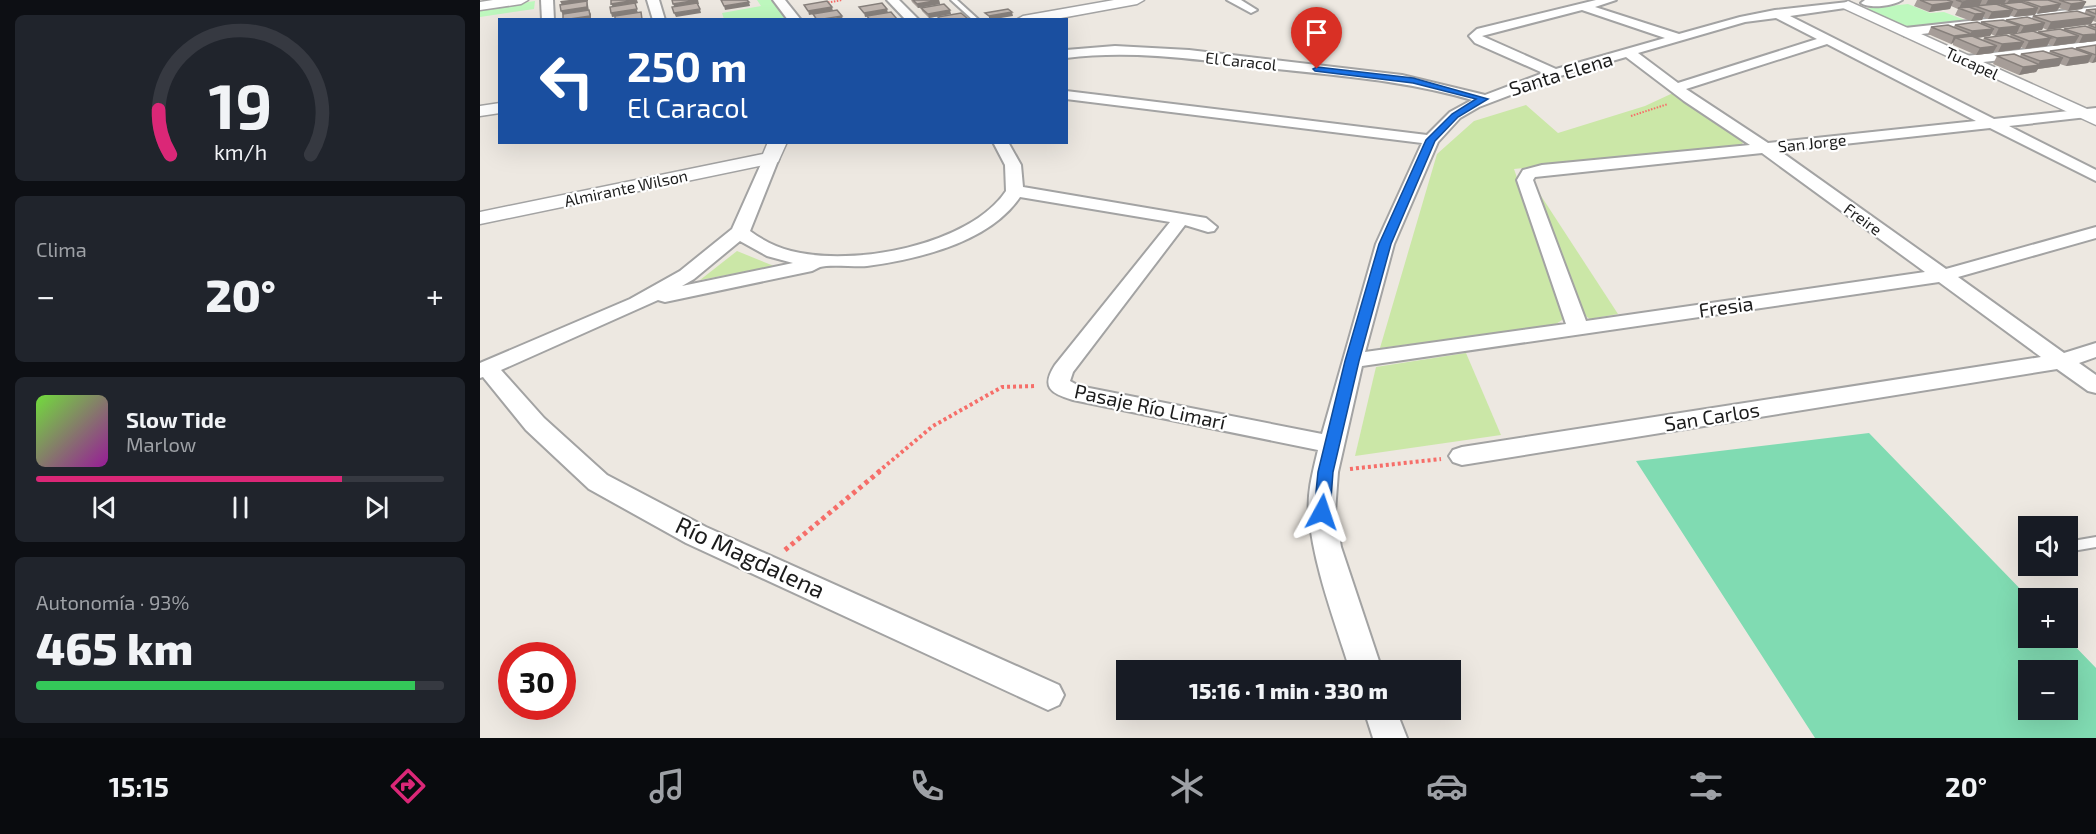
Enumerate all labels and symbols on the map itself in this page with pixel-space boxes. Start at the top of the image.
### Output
pin [1291,7,1342,69]
street label: Tucapel [1943,42,2002,83]
street label: Santa Elena [1506,46,1616,100]
street label: El Caracol [1204,47,1278,74]
street label: San Jorge [1777,129,1847,156]
street label: Almirante Wilson [562,165,689,210]
street label: Freire [1841,199,1886,239]
street label: Fresia [1697,290,1755,322]
street label: Pasaje Río Limarí [1072,378,1229,434]
street label: San Carlos [1662,397,1761,435]
position arrow [1290,480,1354,544]
street label: Río Magdalena [671,509,830,604]
speed limit sign: 30 [498,642,576,720]

